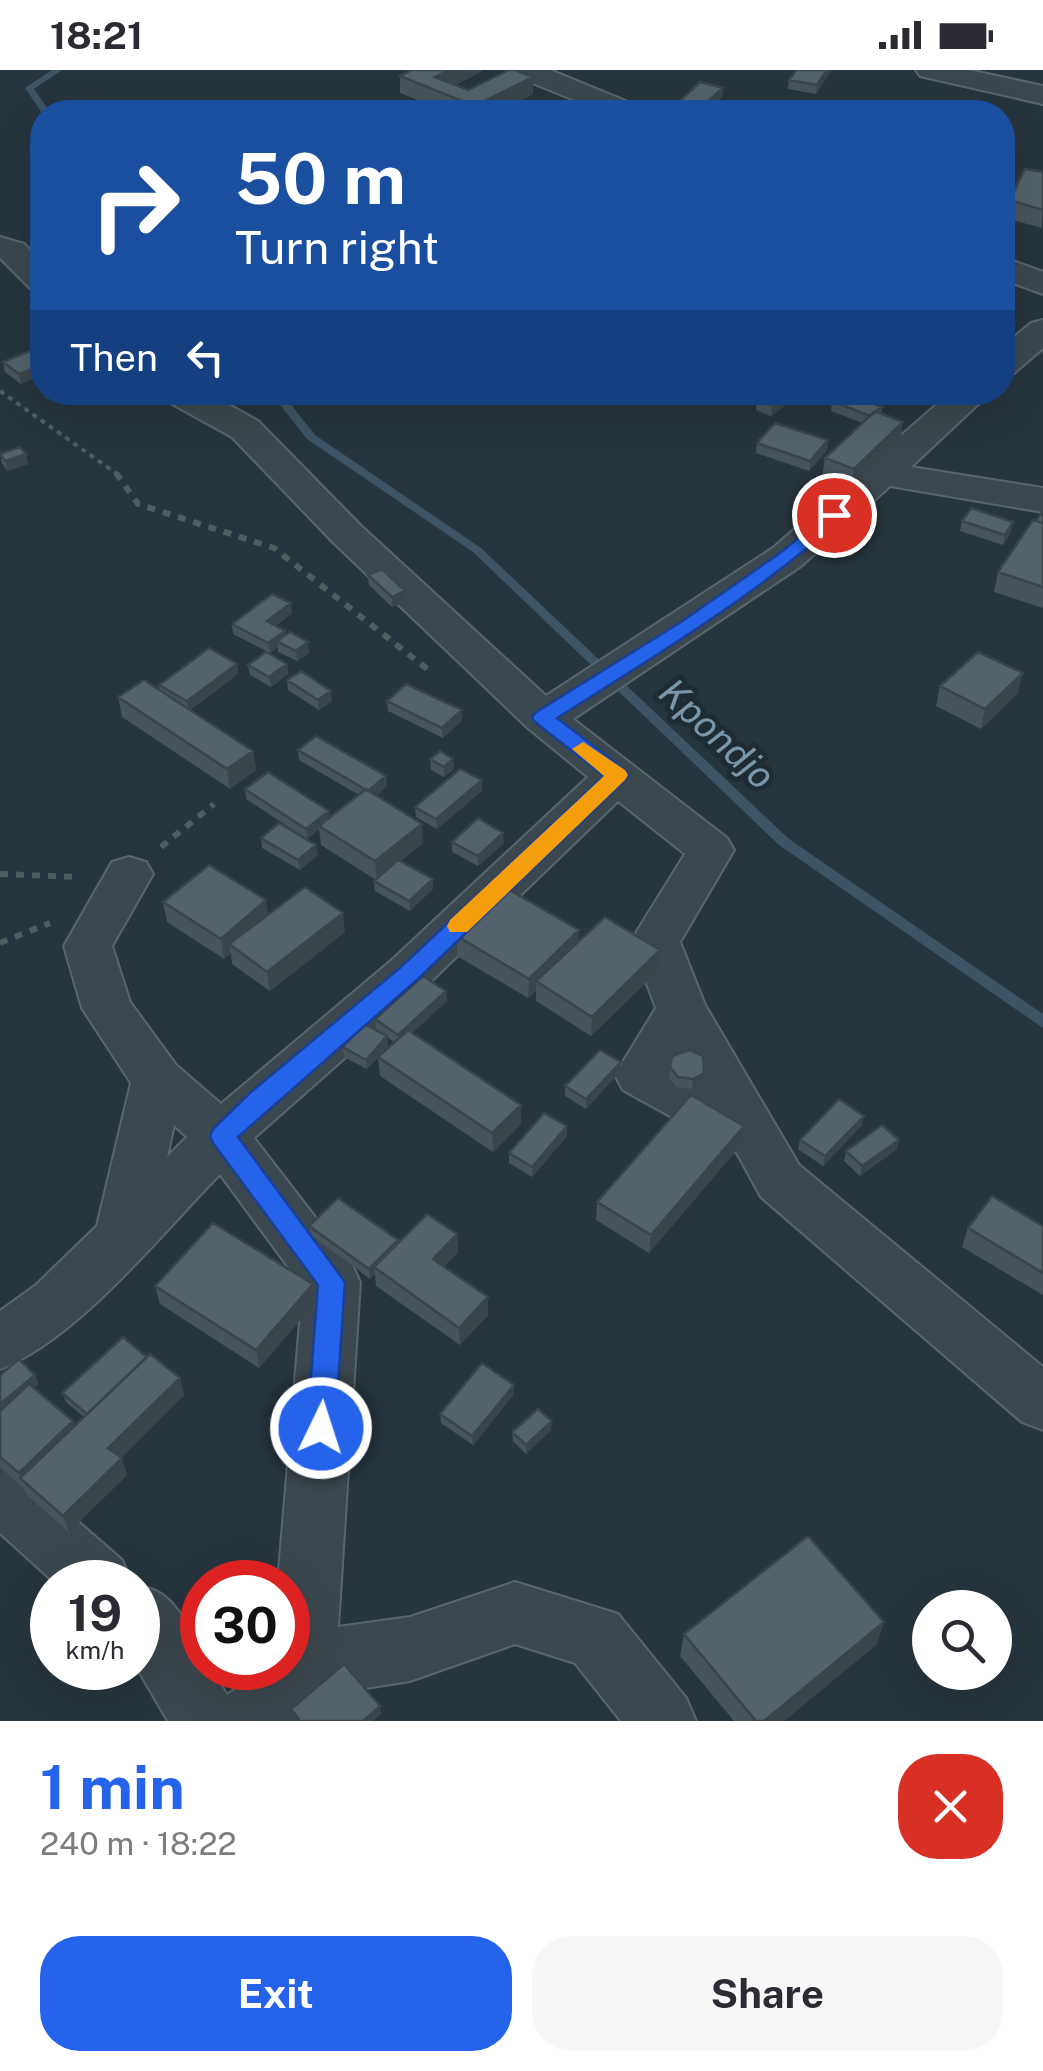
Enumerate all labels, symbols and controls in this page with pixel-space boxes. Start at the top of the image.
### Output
text: 18:21 [50,13,143,58]
text: 50 m [235,137,406,220]
icon: right [70,140,200,270]
text: Turn right [235,221,439,274]
icon: left [178,330,233,385]
text: Then [70,335,158,380]
pin [792,473,877,558]
icon: arrive [807,488,862,543]
water label: Kpondjo [650,669,784,798]
position arrow [269,1376,373,1480]
speed limit sign: 30 [180,1560,310,1690]
text: 19 [68,1583,122,1642]
map controls [912,1590,1012,1690]
button: search [912,1590,1012,1690]
text: km/h [66,1635,124,1665]
text: 1 min [40,1752,185,1823]
button: close [898,1754,1003,1859]
text: 240 m · 18:22 [40,1825,237,1862]
button: Exit [40,1936,512,2051]
button: Share [532,1936,1003,2051]

